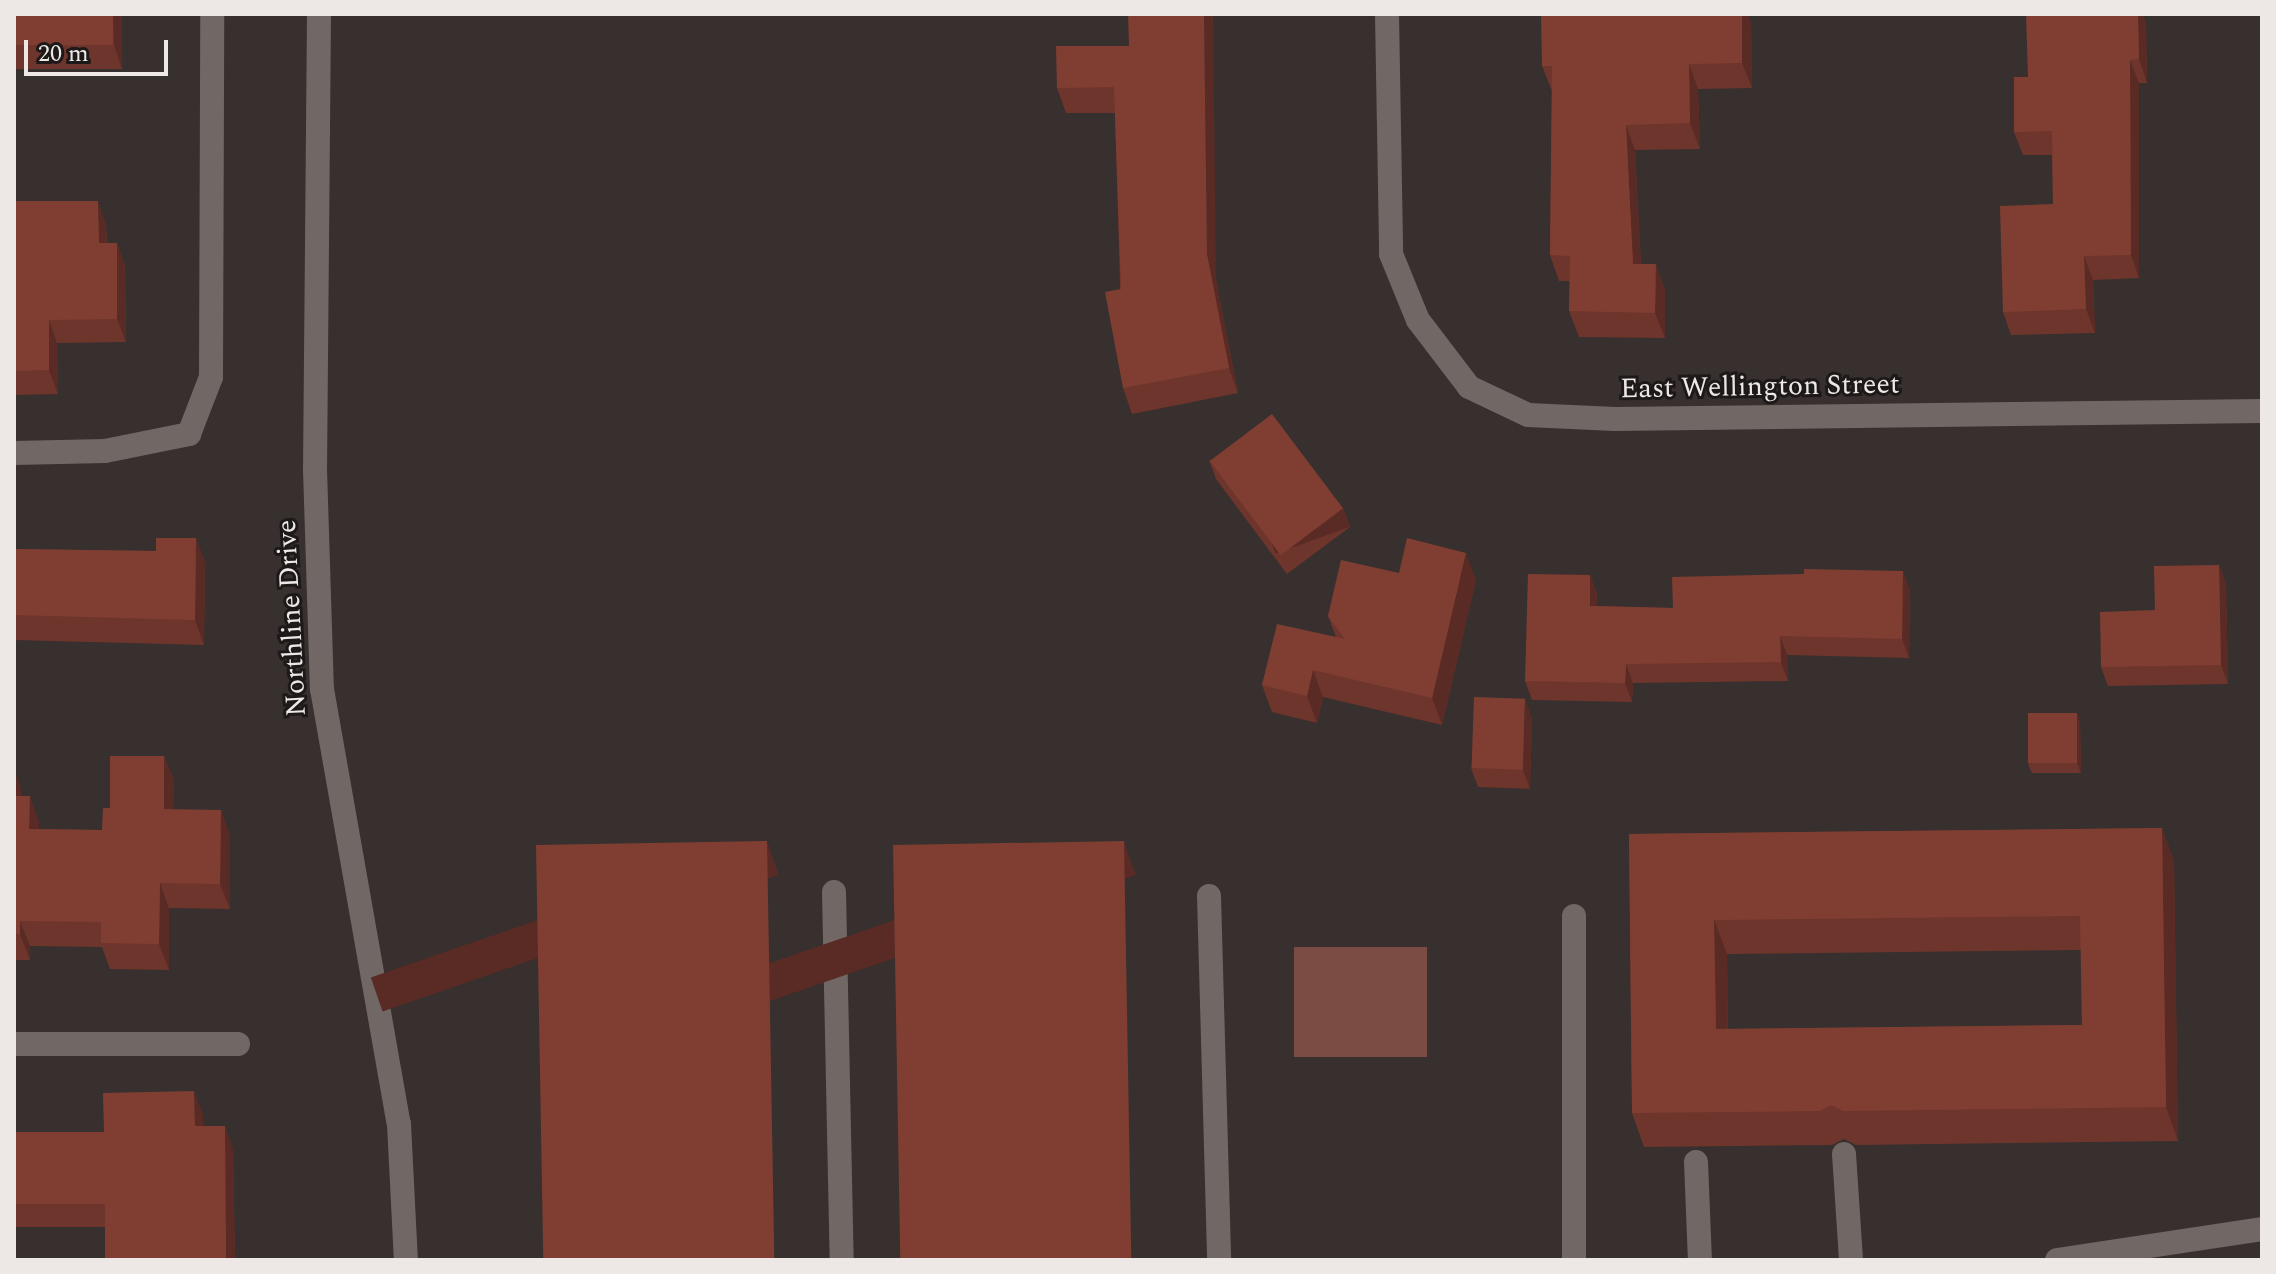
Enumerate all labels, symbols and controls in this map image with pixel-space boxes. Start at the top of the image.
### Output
scale bar [28,24,172,74]
text: 20 m [38,36,89,72]
street label: East Wellington Street [1620,368,1900,406]
street label: Northline Drive [270,519,314,717]

